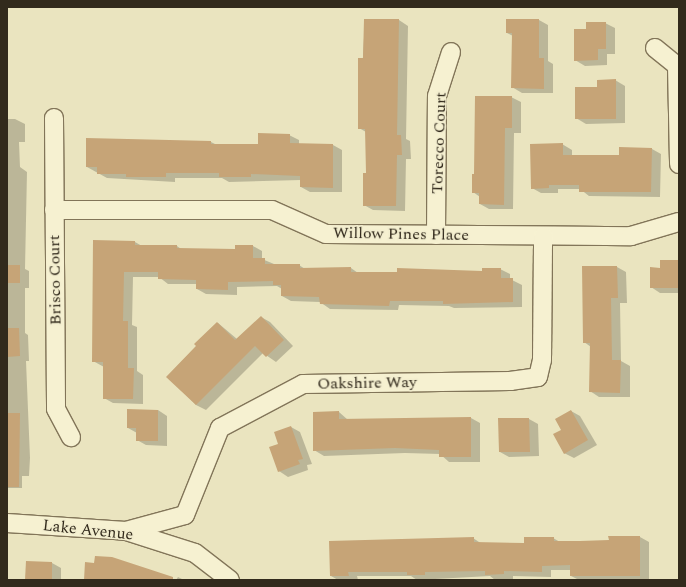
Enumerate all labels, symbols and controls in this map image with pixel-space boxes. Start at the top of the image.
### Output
street label: Torecco Court [428,92,450,194]
street label: Willow Pines Place [333,223,469,245]
street label: Brisco Court [45,235,65,325]
street label: Oakshire Way [317,373,417,393]
street label: Lake Avenue [42,516,134,544]

